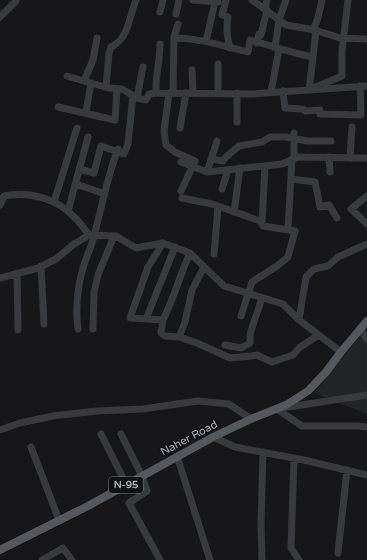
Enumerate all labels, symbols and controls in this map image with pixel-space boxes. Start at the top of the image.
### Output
street label: Naher Road [158,418,220,458]
road number: N-95 [109,477,143,493]

